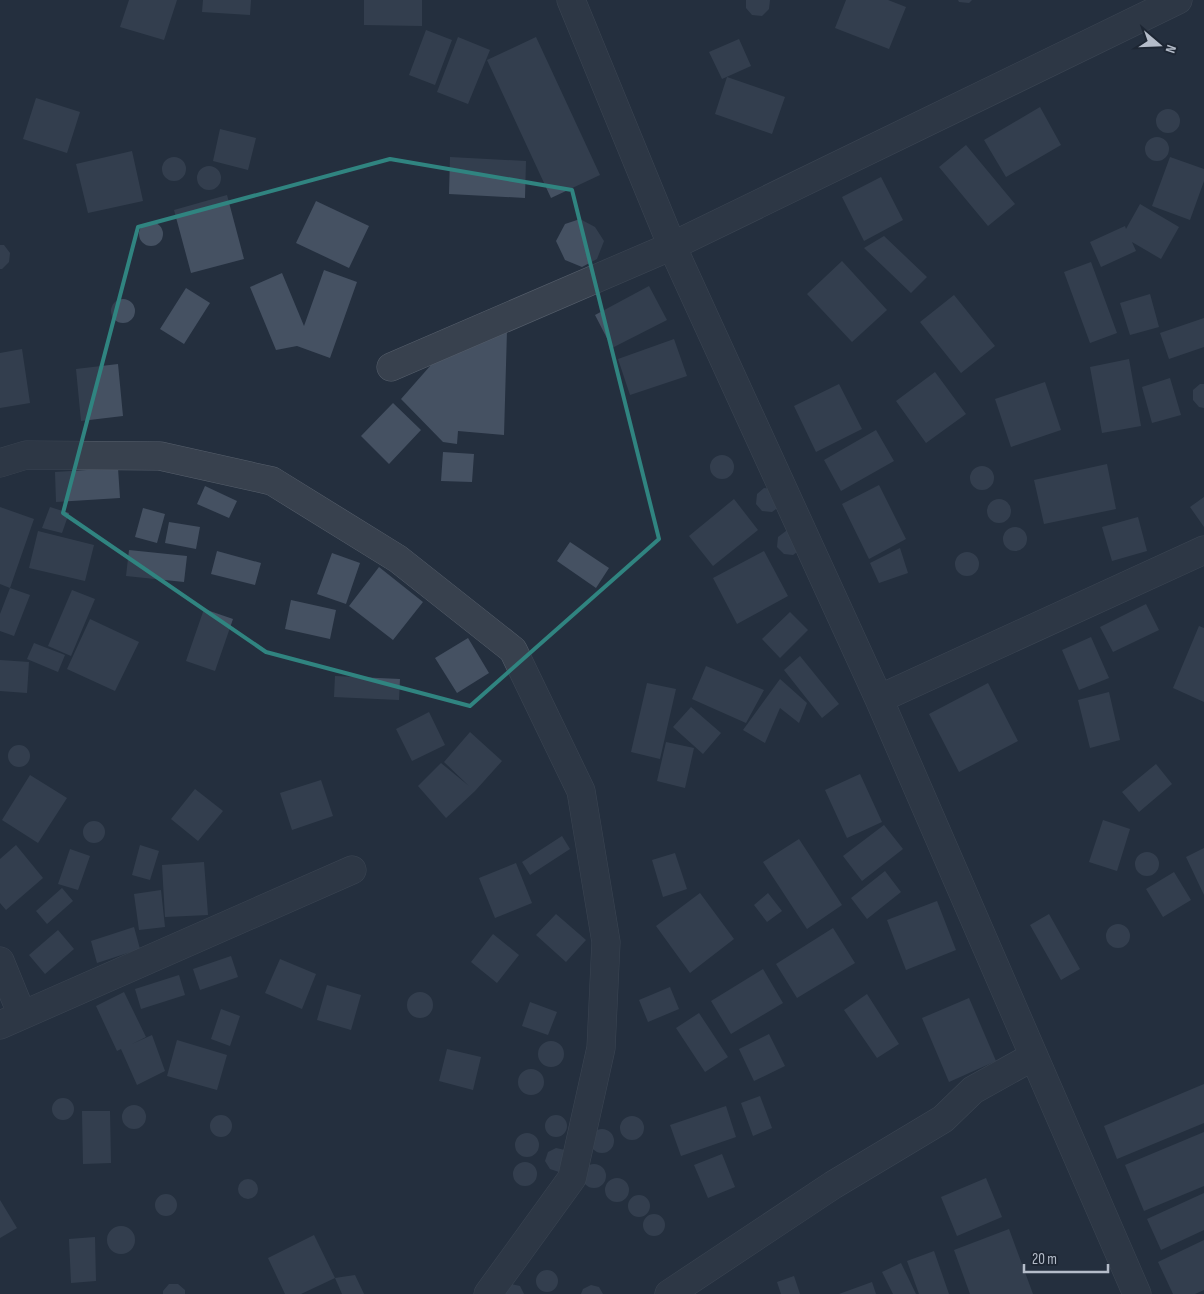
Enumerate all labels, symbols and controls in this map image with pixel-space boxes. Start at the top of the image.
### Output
north arrow [1134,20,1184,70]
text: N [1162,43,1180,55]
scale bar [1024,1242,1108,1274]
text: 20 m [1032,1250,1057,1269]

